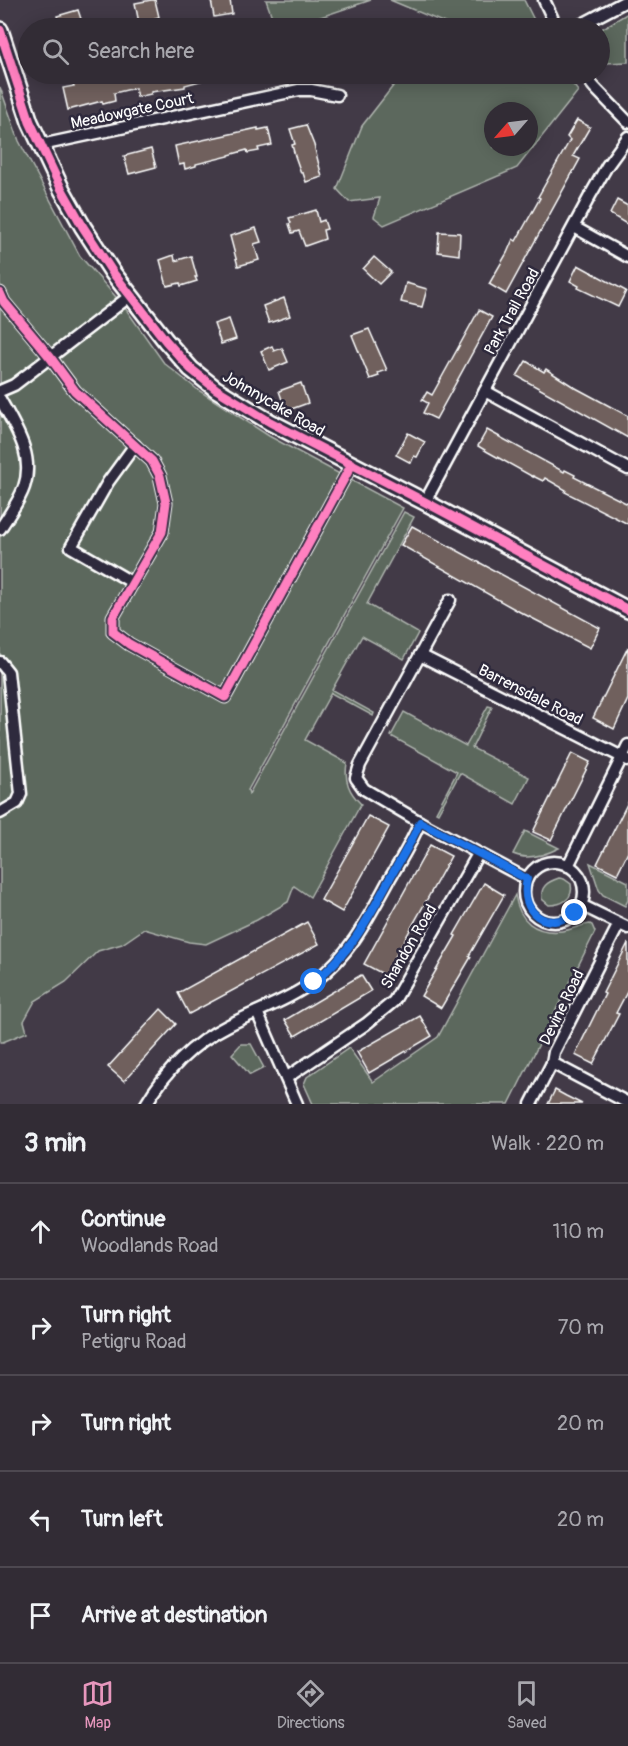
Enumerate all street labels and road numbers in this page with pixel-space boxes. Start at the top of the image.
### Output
street label: Meadowgate Court [69,88,196,134]
street label: Park Trail Road [480,265,544,358]
street label: Johnnycake Road [219,366,328,441]
street label: Barrensdale Road [475,660,586,730]
street label: Shandon Road [377,901,441,992]
street label: Devine Road [535,966,589,1048]

